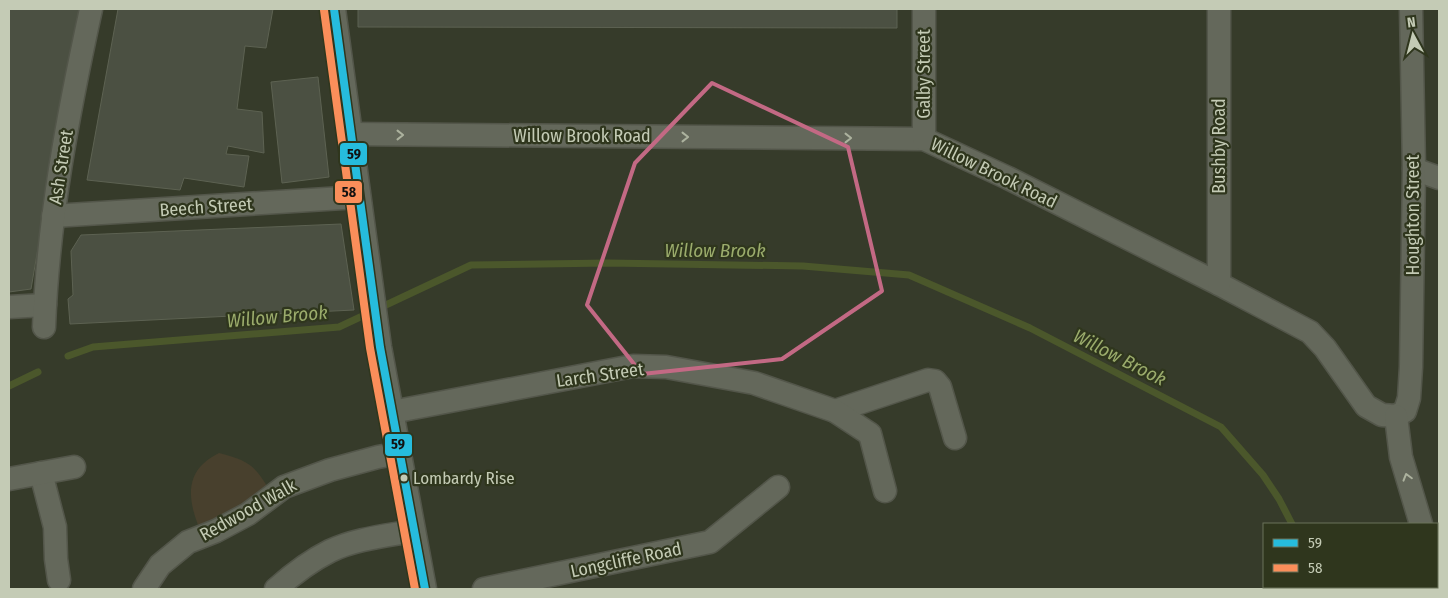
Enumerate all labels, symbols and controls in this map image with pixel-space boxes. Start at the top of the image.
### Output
north arrow [1388,10,1438,60]
text: N [1406,14,1417,32]
street label: Galby Street [913,29,935,119]
street label: Bushby Road [1208,98,1230,194]
street label: Willow Brook Road [513,125,651,147]
street label: Ash Street [44,128,78,206]
one-way arrow [396,129,404,140]
one-way arrow [682,132,689,142]
one-way arrow [844,133,852,143]
street label: Willow Brook Road [927,133,1061,213]
line badge: 59 [339,142,368,166]
text: 59 [347,146,361,163]
street label: Houghton Street [1402,154,1424,275]
line badge: 58 [334,180,363,204]
text: 58 [342,184,357,201]
street label: Beech Street [159,193,253,221]
water label: Willow Brook [664,239,766,262]
water label: Willow Brook [226,301,328,332]
water label: Willow Brook [1069,324,1170,391]
street label: Larch Street [555,358,645,392]
line badge: 59 [384,433,413,457]
text: 59 [391,436,405,453]
place label: Lombardy Rise [413,468,515,489]
marker: Lombardy Rise [399,473,409,483]
street label: Redwood Walk [196,474,301,546]
one-way arrow [1403,474,1413,482]
legend [1263,523,1438,588]
text: 59 [1308,534,1322,552]
street label: Longcliffe Road [568,537,684,583]
text: 58 [1308,559,1322,577]

